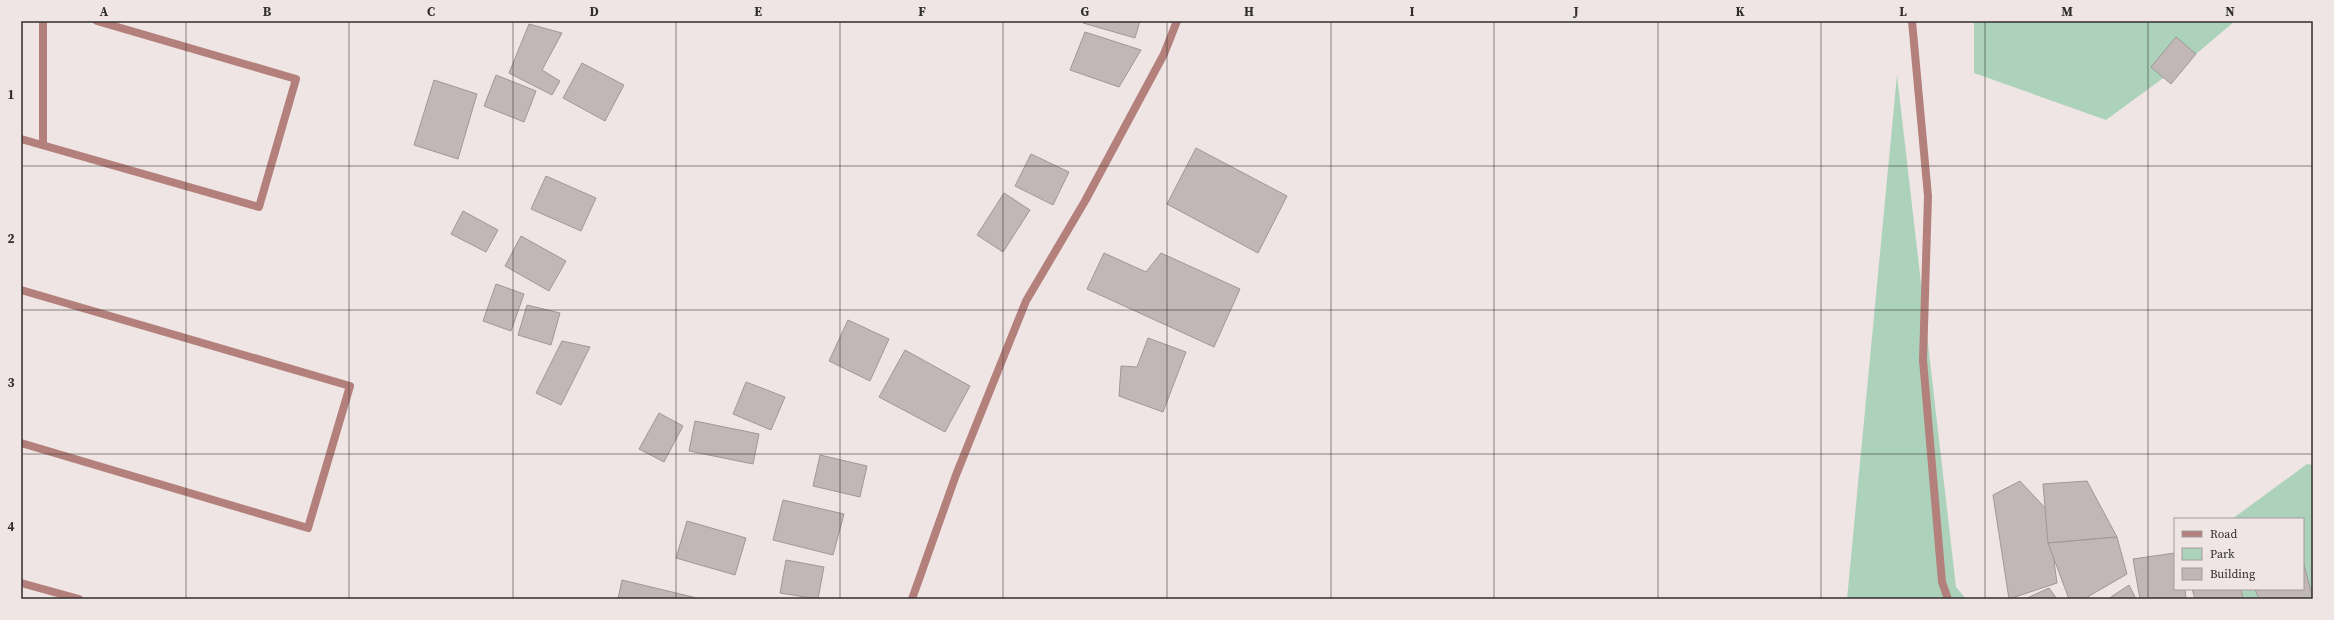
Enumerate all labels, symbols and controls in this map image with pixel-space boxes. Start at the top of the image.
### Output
text: A [100,3,109,20]
text: B [263,3,272,20]
text: C [427,3,435,20]
text: D [589,3,599,20]
text: E [754,3,762,20]
text: F [918,3,926,20]
text: G [1081,3,1090,20]
text: H [1244,3,1254,20]
text: I [1409,3,1415,20]
text: J [1572,3,1579,20]
text: K [1735,3,1745,20]
text: L [1899,3,1907,20]
text: M [2061,3,2073,20]
text: N [2225,3,2235,20]
text: 1 [7,86,15,103]
text: 2 [7,230,15,247]
text: 3 [7,374,15,391]
text: 4 [7,518,15,535]
legend [2174,518,2304,590]
text: Road [2210,526,2237,542]
text: Park [2210,546,2235,562]
text: Building [2210,566,2255,582]

